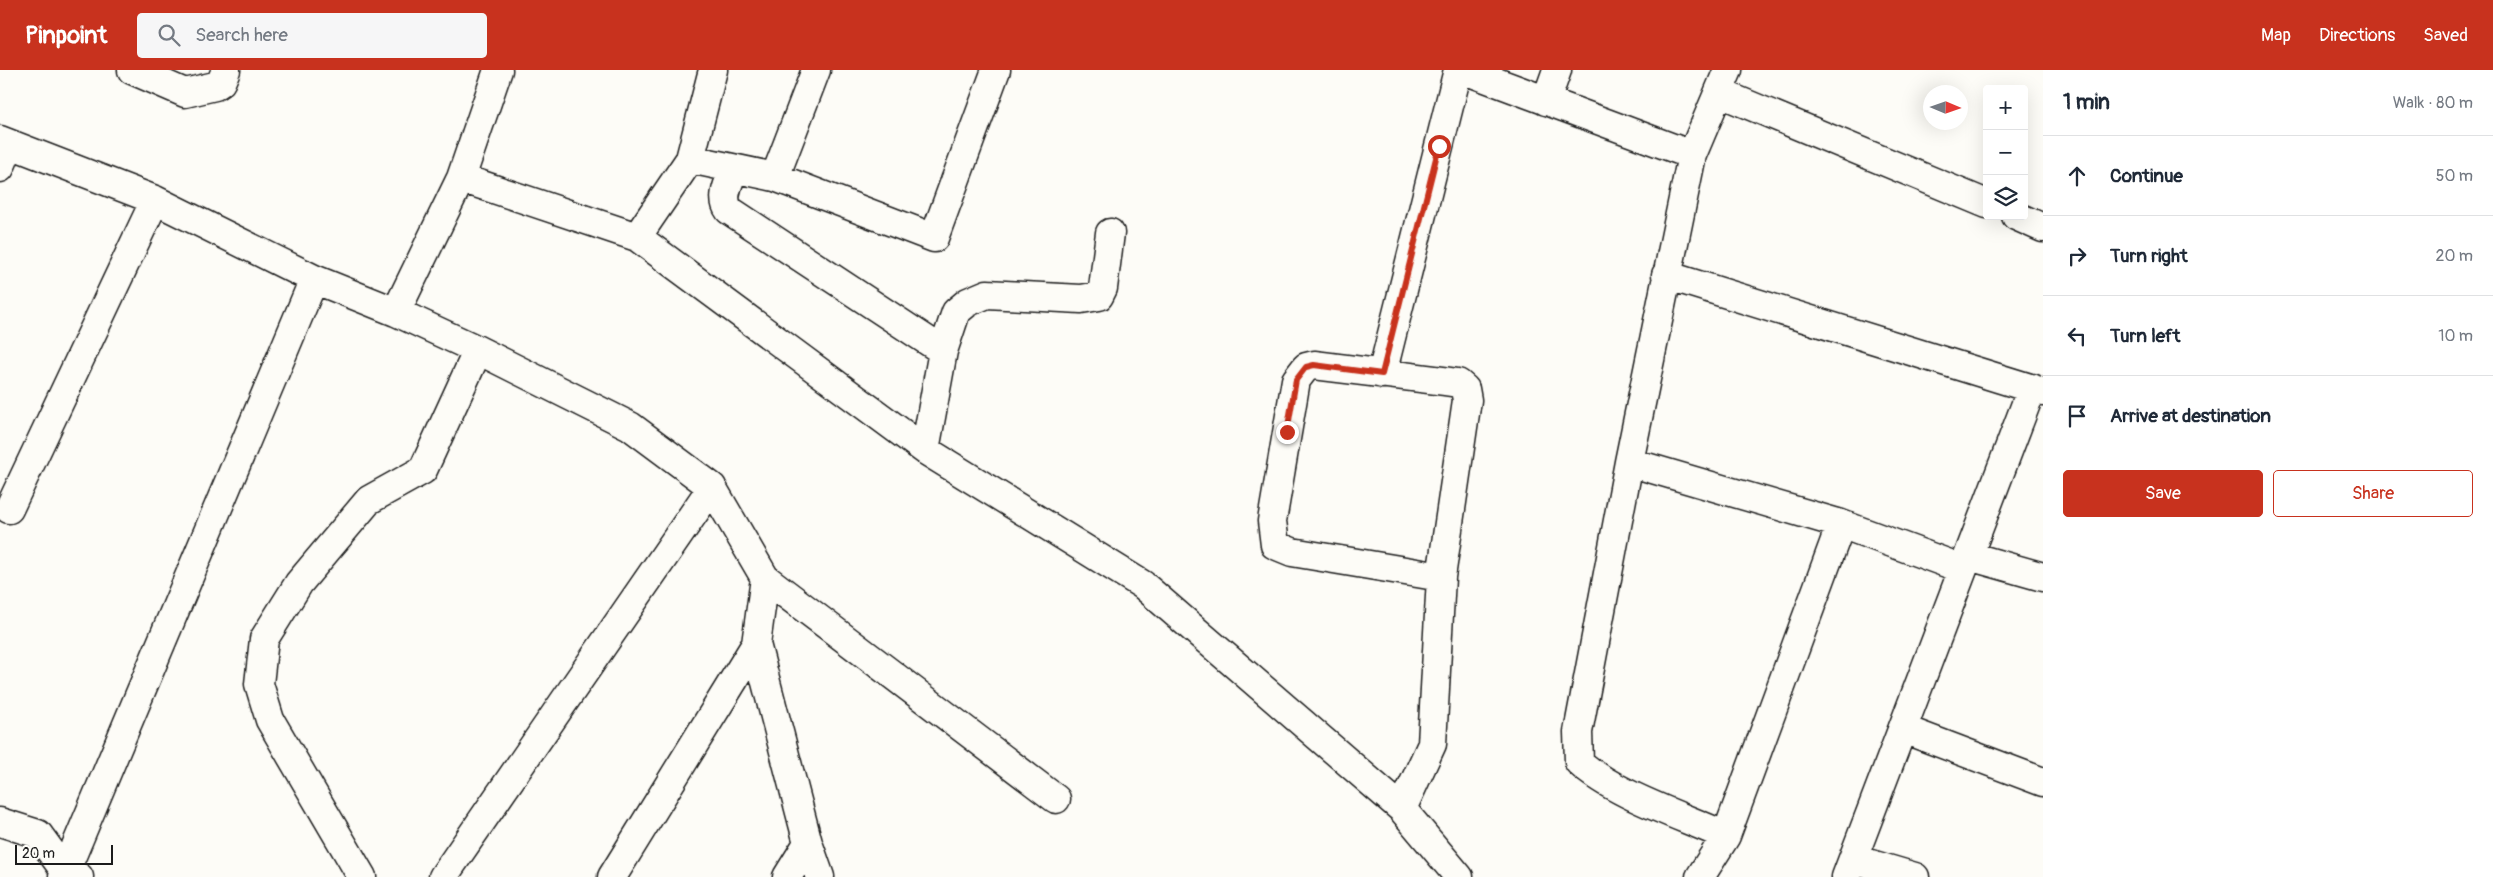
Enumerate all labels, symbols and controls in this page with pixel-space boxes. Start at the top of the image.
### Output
search box [137,13,487,58]
text: Pinpoint [25,21,107,50]
icon: search [155,21,183,49]
text: Search here [195,23,288,47]
text: Map [2261,24,2291,47]
text: Directions [2319,24,2395,47]
text: Saved [2423,24,2468,47]
north arrow [1923,85,1968,130]
map controls [1983,85,2028,220]
button: + [1983,85,2028,130]
text: 1 min [2063,89,2110,116]
text: Walk · 80 m [2393,93,2473,113]
button: − [1983,130,2028,175]
route start [1428,135,1451,158]
icon: ahead [2063,162,2091,190]
text: Continue [2110,164,2183,188]
text: 50 m [2436,166,2473,186]
button: layers [1983,175,2028,220]
icon: right [2063,242,2091,270]
text: Turn right [2110,244,2188,268]
text: 20 m [2435,246,2473,266]
icon: left [2063,322,2091,350]
text: Turn left [2110,324,2180,348]
text: 10 m [2438,326,2473,346]
icon: arrive [2063,402,2091,430]
text: Arrive at destination [2110,404,2271,428]
route end [1276,421,1299,444]
button: Save [2063,470,2263,517]
button: Share [2273,470,2473,517]
scale bar [15,842,112,865]
text: 20 m [22,845,55,862]

